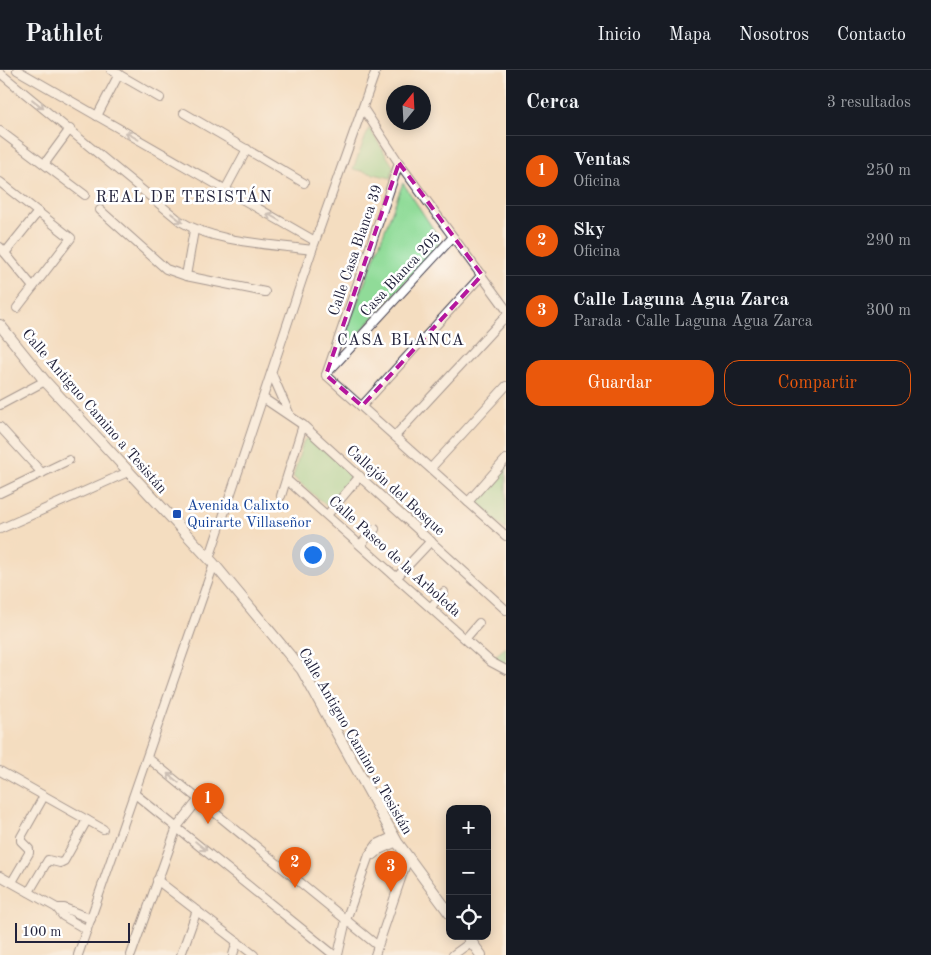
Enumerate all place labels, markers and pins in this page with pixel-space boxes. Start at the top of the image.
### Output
place label: Avenida Calixto Quirarte Villaseñor [187,499,311,531]
marker: Avenida Calixto Quirarte Villaseñor [171,508,183,520]
pin: 1 [192,783,224,824]
pin: 2 [279,847,311,888]
pin: 3 [375,851,407,892]

